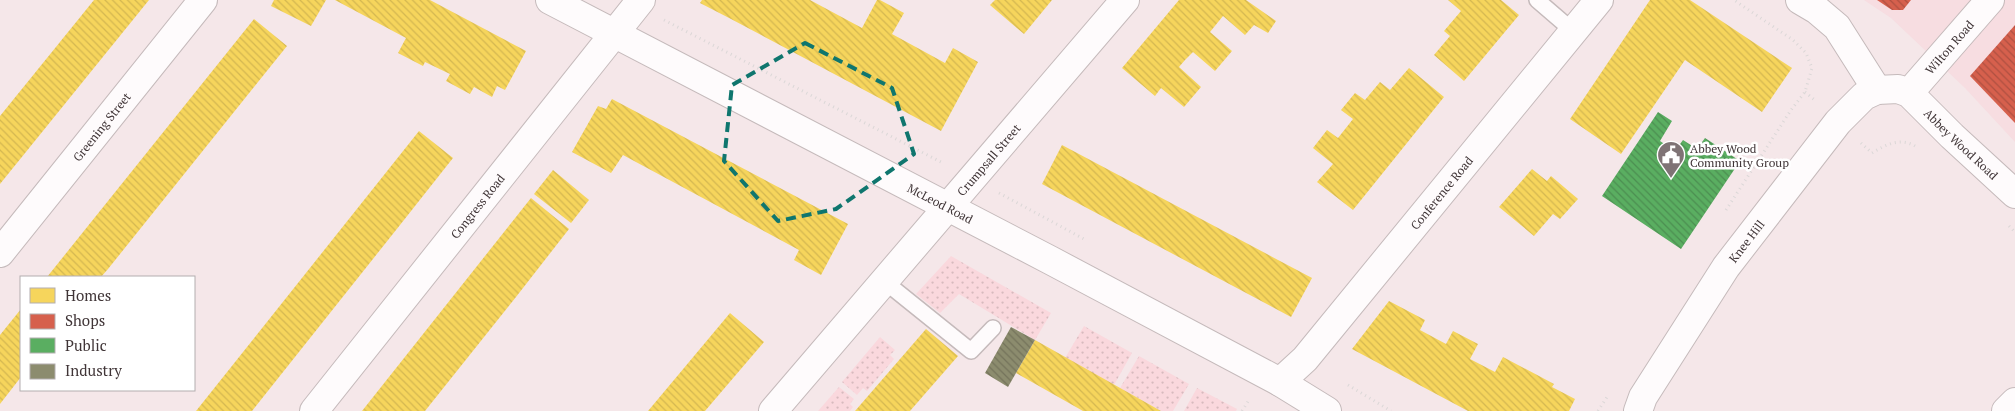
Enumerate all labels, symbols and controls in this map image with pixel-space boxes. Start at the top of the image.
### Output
street label: Wilton Road [1922,17,1977,77]
street label: Greening Street [69,89,134,164]
street label: Abbey Wood Road [1921,105,2002,182]
street label: Crumpsall Street [953,120,1024,199]
public building icon: Abbey Wood Community Group [1656,140,1686,179]
place label: Abbey Wood Community Group [1690,141,1789,170]
street label: Conference Road [1407,153,1476,232]
street label: Congress Road [447,170,508,241]
street label: McLeod Road [905,180,976,226]
street label: Knee Hill [1725,216,1767,265]
legend [20,276,195,391]
text: Homes [65,285,111,305]
text: Shops [65,310,105,330]
text: Public [65,335,107,355]
text: Industry [65,360,122,380]

